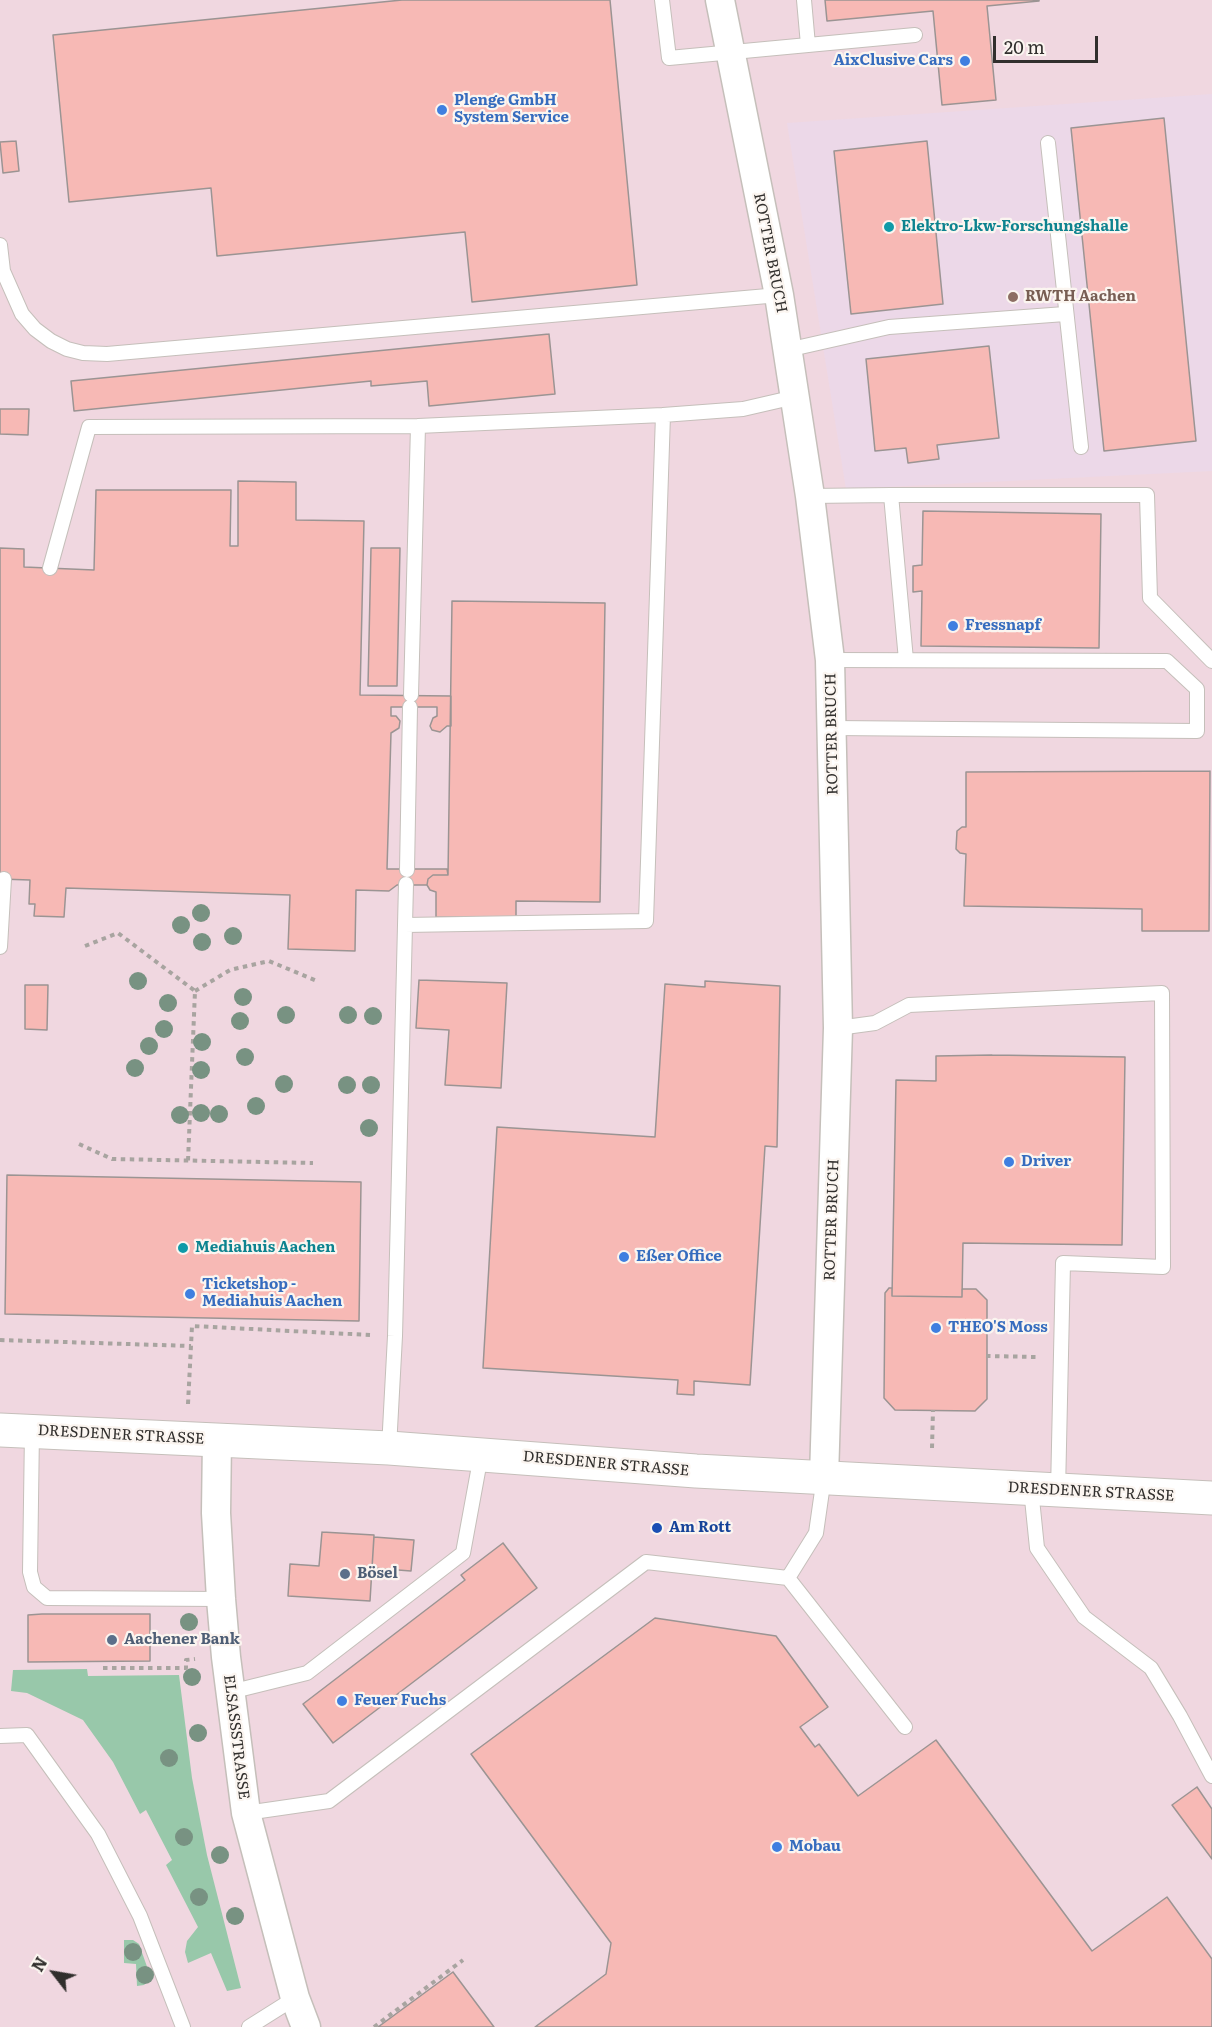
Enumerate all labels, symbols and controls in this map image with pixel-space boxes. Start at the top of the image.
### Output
scale bar [996,24,1101,62]
text: 20 m [1004,33,1045,60]
place label: AixClusive Cars [834,52,953,70]
marker: AixClusive Cars [958,54,972,68]
place label: Plenge GmbH System Service [454,92,569,127]
marker: Plenge GmbH System Service [435,103,449,117]
street label: ROTTER BRUCH [750,191,790,315]
place label: Elektro-Lkw-Forschungshalle [901,218,1128,236]
marker: Elektro-Lkw-Forschungshalle [882,220,896,234]
place label: RWTH Aachen [1025,288,1136,306]
marker: RWTH Aachen [1006,290,1020,304]
place label: Fressnapf [965,617,1041,635]
marker: Fressnapf [946,619,960,633]
street label: ROTTER BRUCH [822,673,842,795]
place label: Driver [1021,1153,1071,1171]
marker: Driver [1002,1155,1016,1169]
street label: ROTTER BRUCH [821,1159,843,1281]
place label: Mediahuis Aachen [195,1239,335,1257]
marker: Mediahuis Aachen [176,1241,190,1255]
place label: Eßer Office [636,1248,722,1266]
marker: Eßer Office [617,1250,631,1264]
place label: Ticketshop - Mediahuis Aachen [202,1276,342,1311]
marker: Ticketshop - Mediahuis Aachen [183,1287,197,1301]
place label: THEO'S Moss [948,1319,1048,1337]
marker: THEO'S Moss [929,1321,943,1335]
street label: DRESDENER STRASSE [37,1422,205,1448]
street label: DRESDENER STRASSE [522,1448,690,1480]
street label: DRESDENER STRASSE [1007,1479,1175,1505]
place label: Am Rott [669,1519,731,1537]
marker: Am Rott [650,1521,664,1535]
place label: Bösel [357,1565,398,1583]
marker: Bösel [338,1567,352,1581]
place label: Aachener Bank [124,1631,240,1649]
marker: Aachener Bank [105,1633,119,1647]
street label: ELSASSSTRASSE [219,1674,253,1800]
place label: Feuer Fuchs [354,1692,446,1710]
marker: Feuer Fuchs [335,1694,349,1708]
place label: Mobau [789,1838,841,1856]
marker: Mobau [770,1840,784,1854]
north arrow [24,1943,84,2003]
text: N [25,1952,52,1976]

